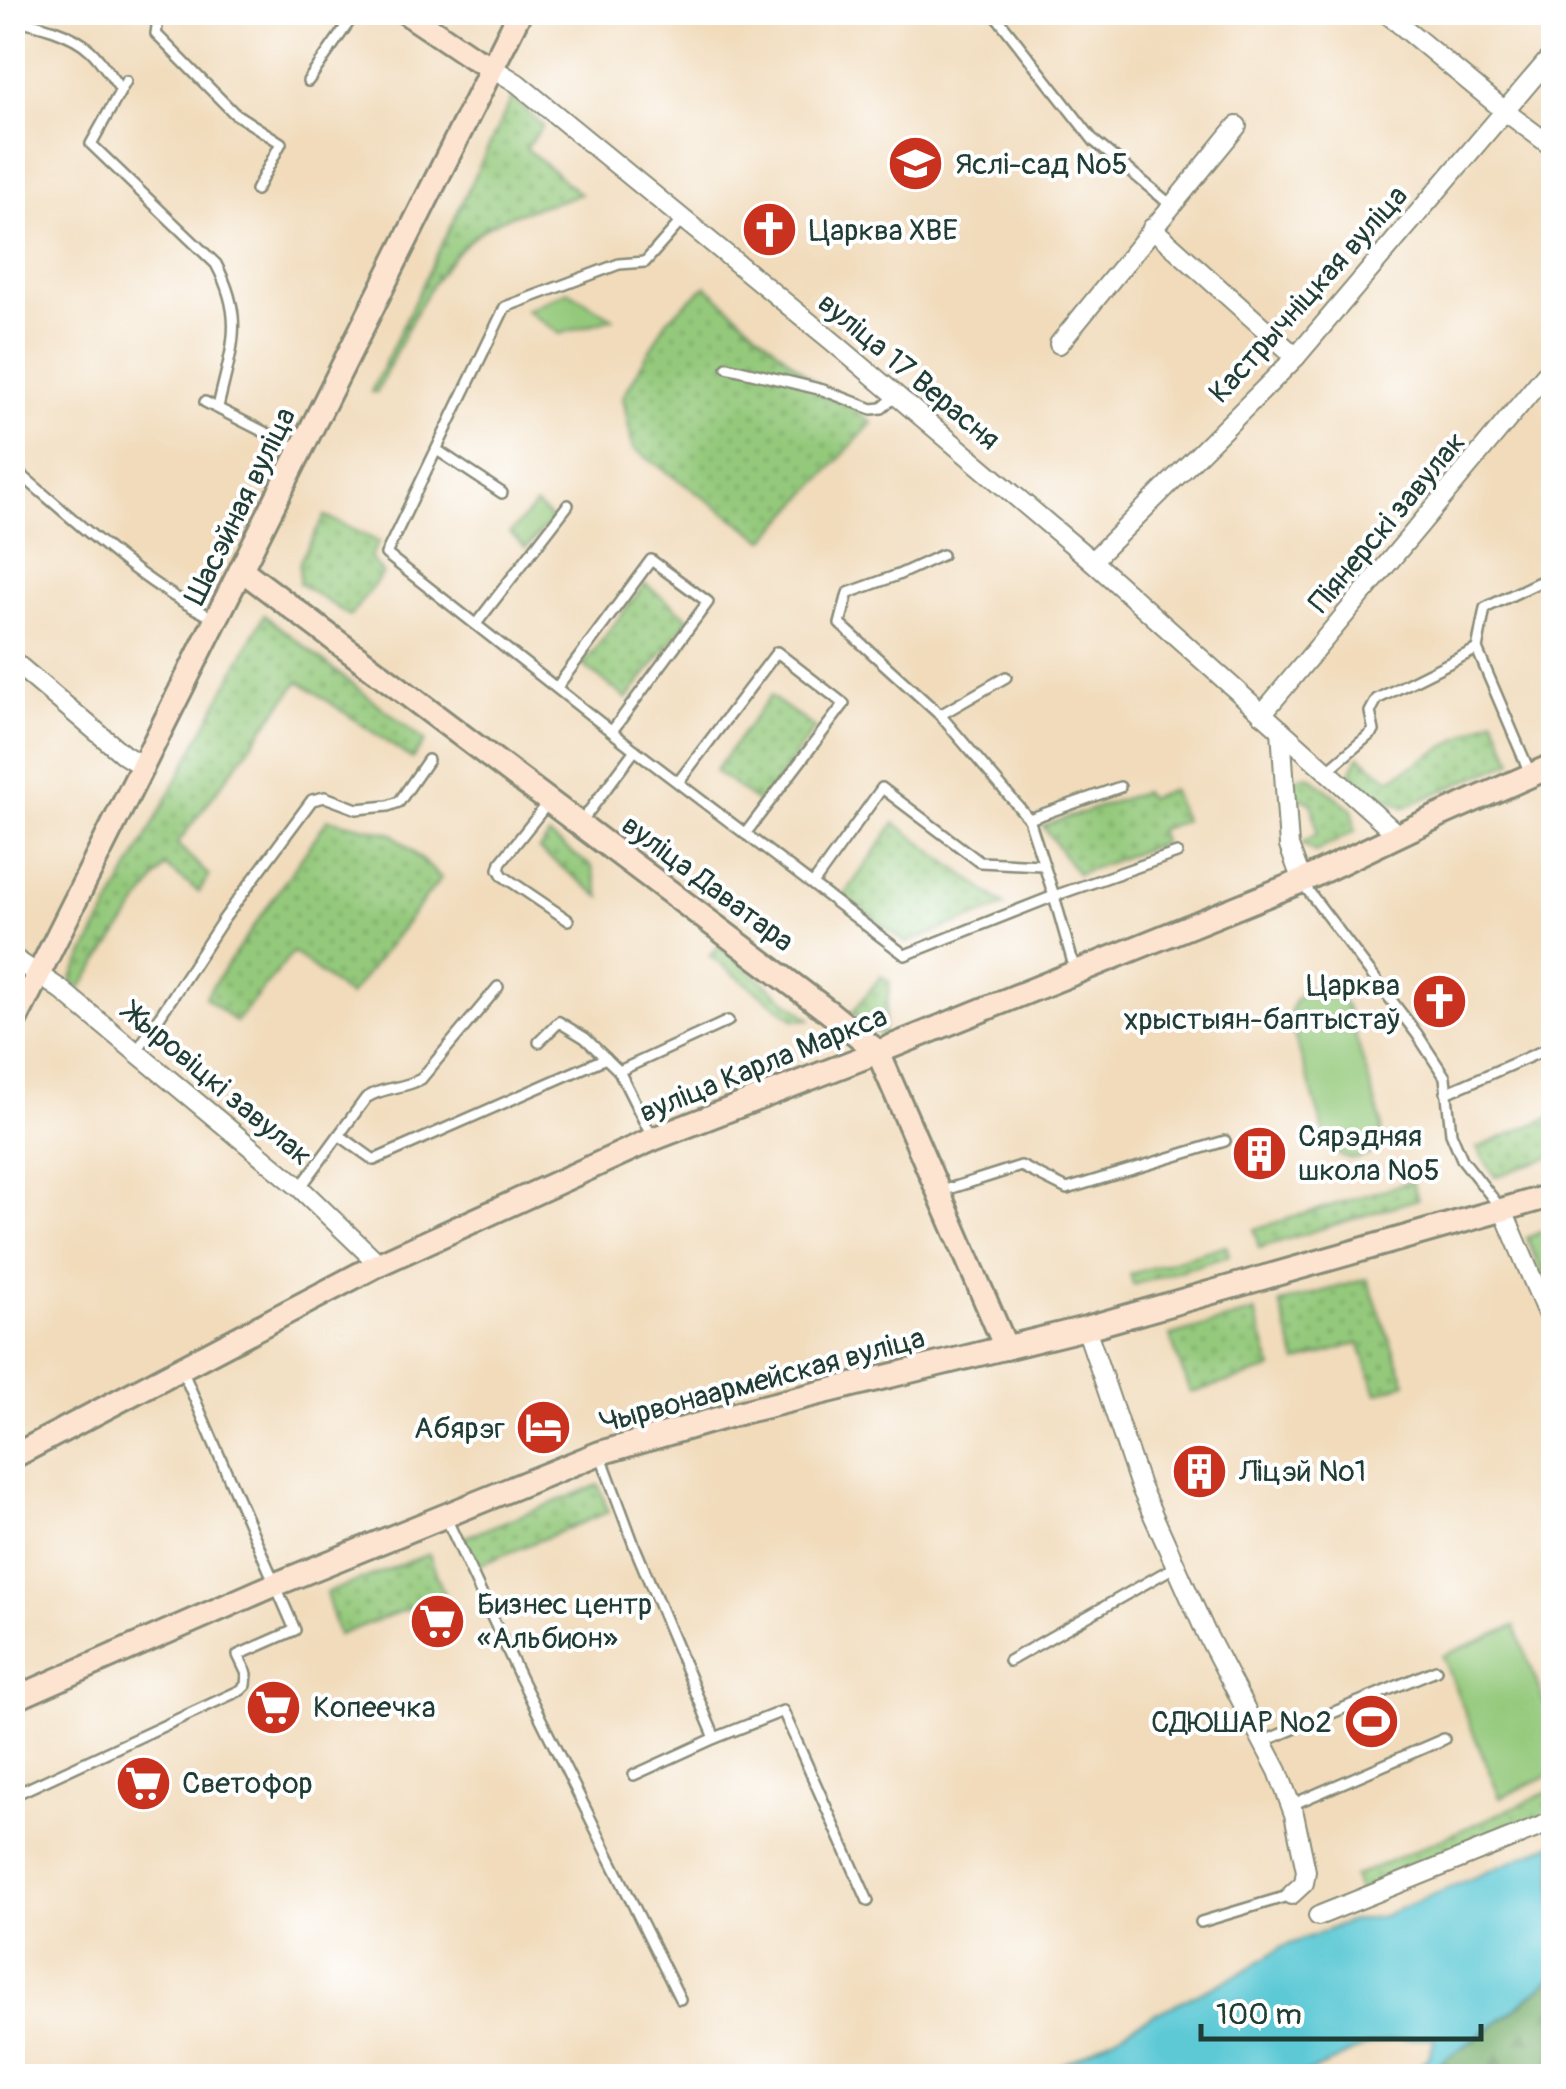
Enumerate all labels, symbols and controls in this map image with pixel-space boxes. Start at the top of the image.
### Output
school or university icon: Яслі-сад №5 [886,134,946,194]
place label: Яслі-сад №5 [955,146,1128,183]
street label: Кастрычніцкая вуліца [1201,178,1416,411]
church icon: Царква ХВЕ [740,200,800,260]
place label: Царква ХВЕ [809,212,958,249]
street label: вуліца 17 Верасня [810,284,1007,458]
street label: Шасэйная вуліца [177,401,304,611]
street label: Піянерскі завулак [1301,424,1474,620]
street label: вуліца Даватара [614,807,801,960]
place label: Царква хрыстыян-баптыстаў [1123,967,1400,1038]
church icon: Царква хрыстыян-баптыстаў [1409,972,1469,1032]
street label: Жыровіцкі завулак [113,992,320,1174]
street label: вуліца Карла Маркса [634,998,892,1131]
place label: Сярэдняя школа №5 [1298,1118,1440,1189]
building icon: Сярэдняя школа №5 [1229,1123,1289,1183]
street label: Чырвонаармейская вуліца [596,1319,929,1442]
hotel icon: Абярэг [514,1398,574,1458]
place label: Абярэг [414,1410,505,1447]
building icon: Ліцэй №1 [1170,1441,1230,1501]
place label: Ліцэй №1 [1238,1453,1366,1490]
place label: Бизнес центр «Альбион» [477,1586,652,1657]
supermarket icon: Бизнес центр «Альбион» [408,1591,468,1651]
supermarket icon: Копеечка [244,1677,304,1737]
place label: Копеечка [313,1689,436,1726]
sports icon: СДЮШАР №2 [1341,1692,1401,1752]
place label: СДЮШАР №2 [1151,1704,1332,1741]
supermarket icon: Светофор [113,1753,173,1813]
place label: Светофор [182,1765,313,1802]
scale bar [1201,1979,1481,2041]
text: 100 m [1216,1996,1302,2033]

